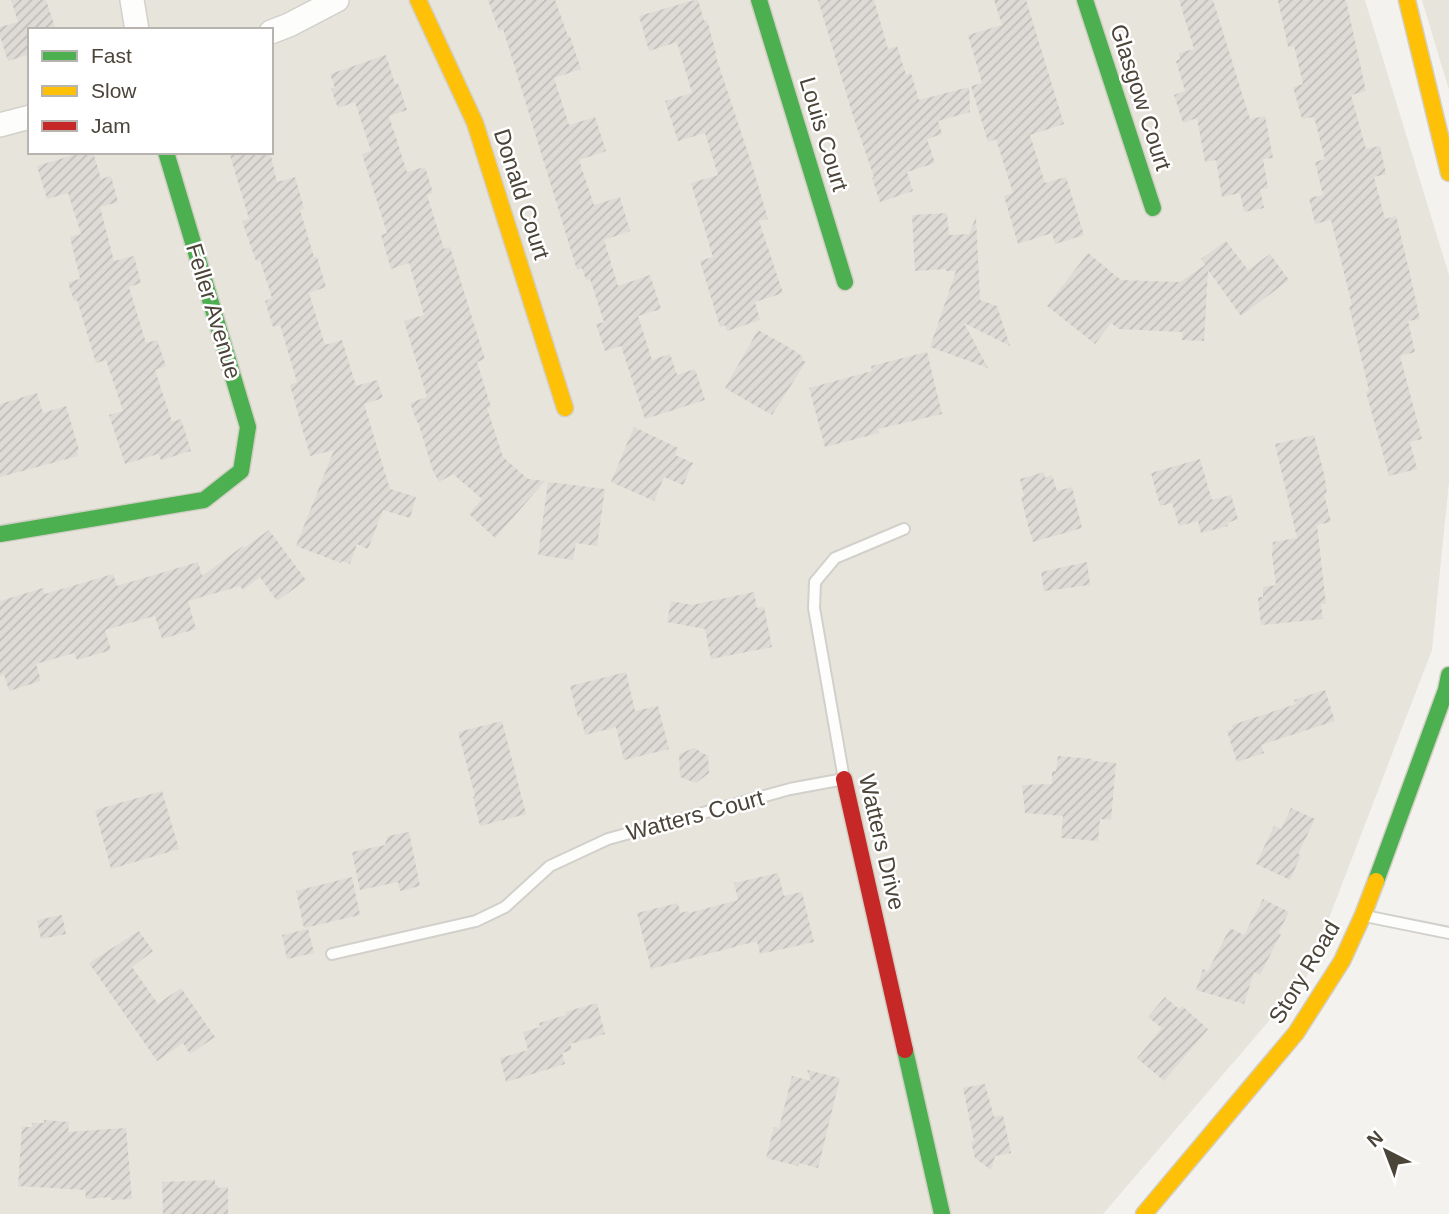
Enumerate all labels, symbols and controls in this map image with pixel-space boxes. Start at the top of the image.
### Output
street label: Glasgow Court [1105,21,1177,174]
legend [28,28,273,154]
text: Fast [91,44,132,67]
street label: Louis Court [794,74,854,195]
text: Slow [91,79,137,102]
text: Jam [91,114,131,137]
street label: Donald Court [489,126,555,263]
street label: Feller Avenue [181,240,247,382]
street label: Watters Drive [854,772,910,912]
street label: Watters Court [624,784,767,846]
street label: Story Road [1263,916,1345,1028]
north arrow [1351,1116,1421,1186]
text: N [1363,1126,1387,1151]

